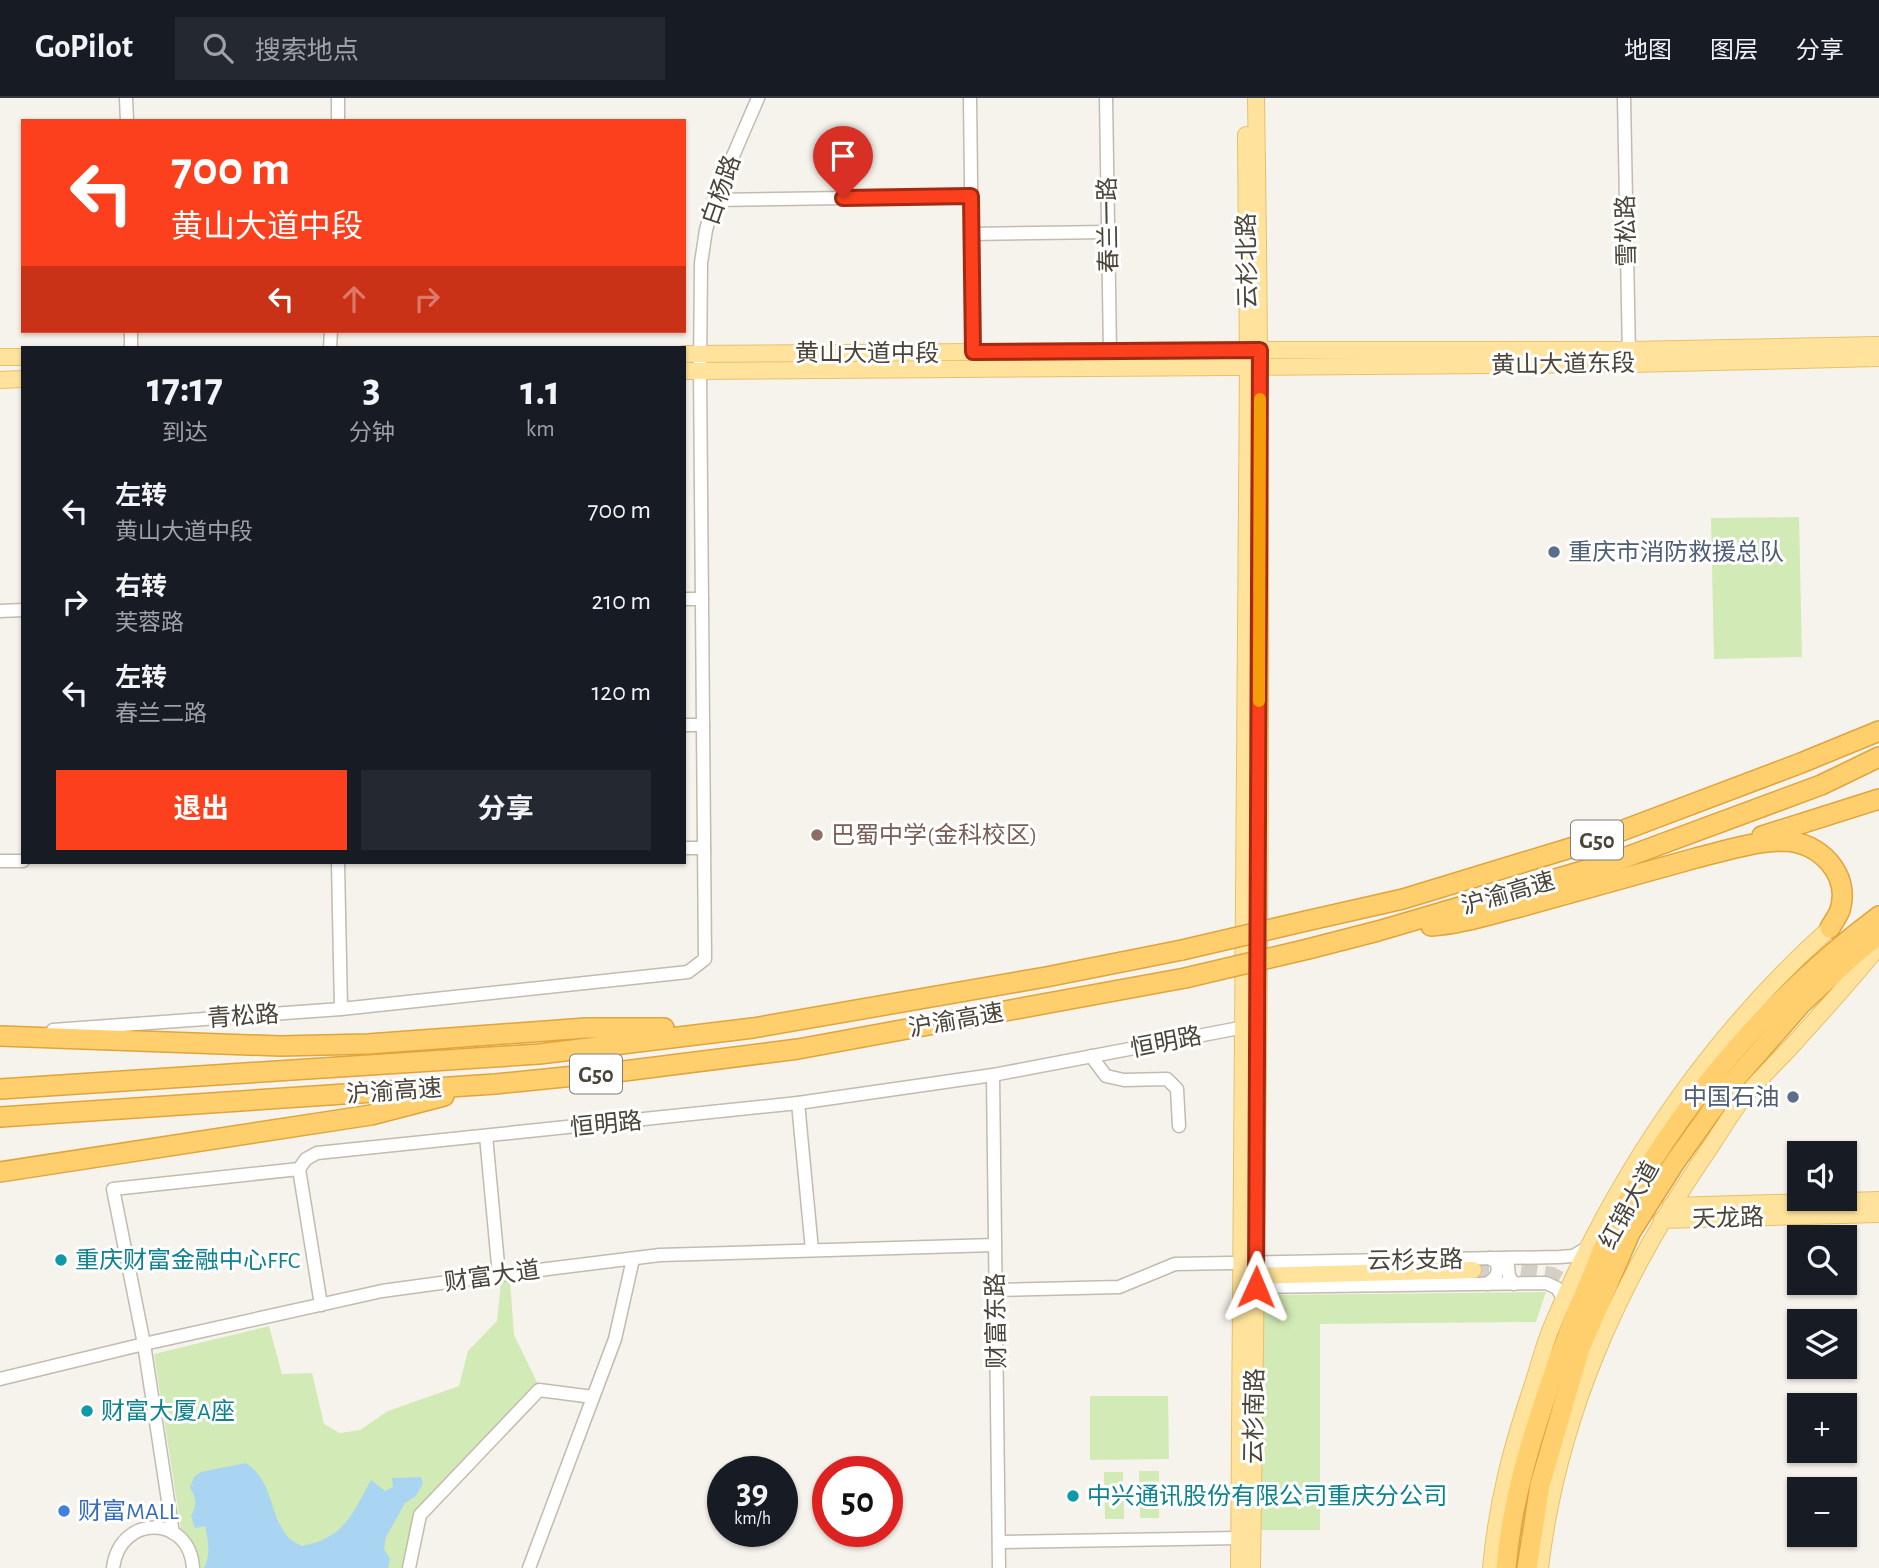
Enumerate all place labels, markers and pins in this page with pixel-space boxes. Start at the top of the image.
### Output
pin [813,126,873,198]
place label: 重庆市消防救援总队 [1568,539,1784,565]
marker: 重庆市消防救援总队 [1546,544,1562,560]
place label: 巴蜀中学(金科校区) [831,822,1037,848]
marker: 巴蜀中学(金科校区) [809,827,825,843]
place label: 中国石油 [1683,1084,1779,1110]
marker: 中国石油 [1785,1089,1801,1105]
place label: 重庆财富金融中心FFC [75,1247,300,1273]
marker: 重庆财富金融中心FFC [53,1252,69,1268]
place label: 财富大厦A座 [101,1398,235,1424]
marker: 财富大厦A座 [79,1403,95,1419]
place label: 中兴通讯股份有限公司重庆分公司 [1087,1483,1447,1509]
marker: 中兴通讯股份有限公司重庆分公司 [1065,1488,1081,1504]
place label: 财富MALL [78,1498,179,1524]
marker: 财富MALL [56,1503,72,1519]

